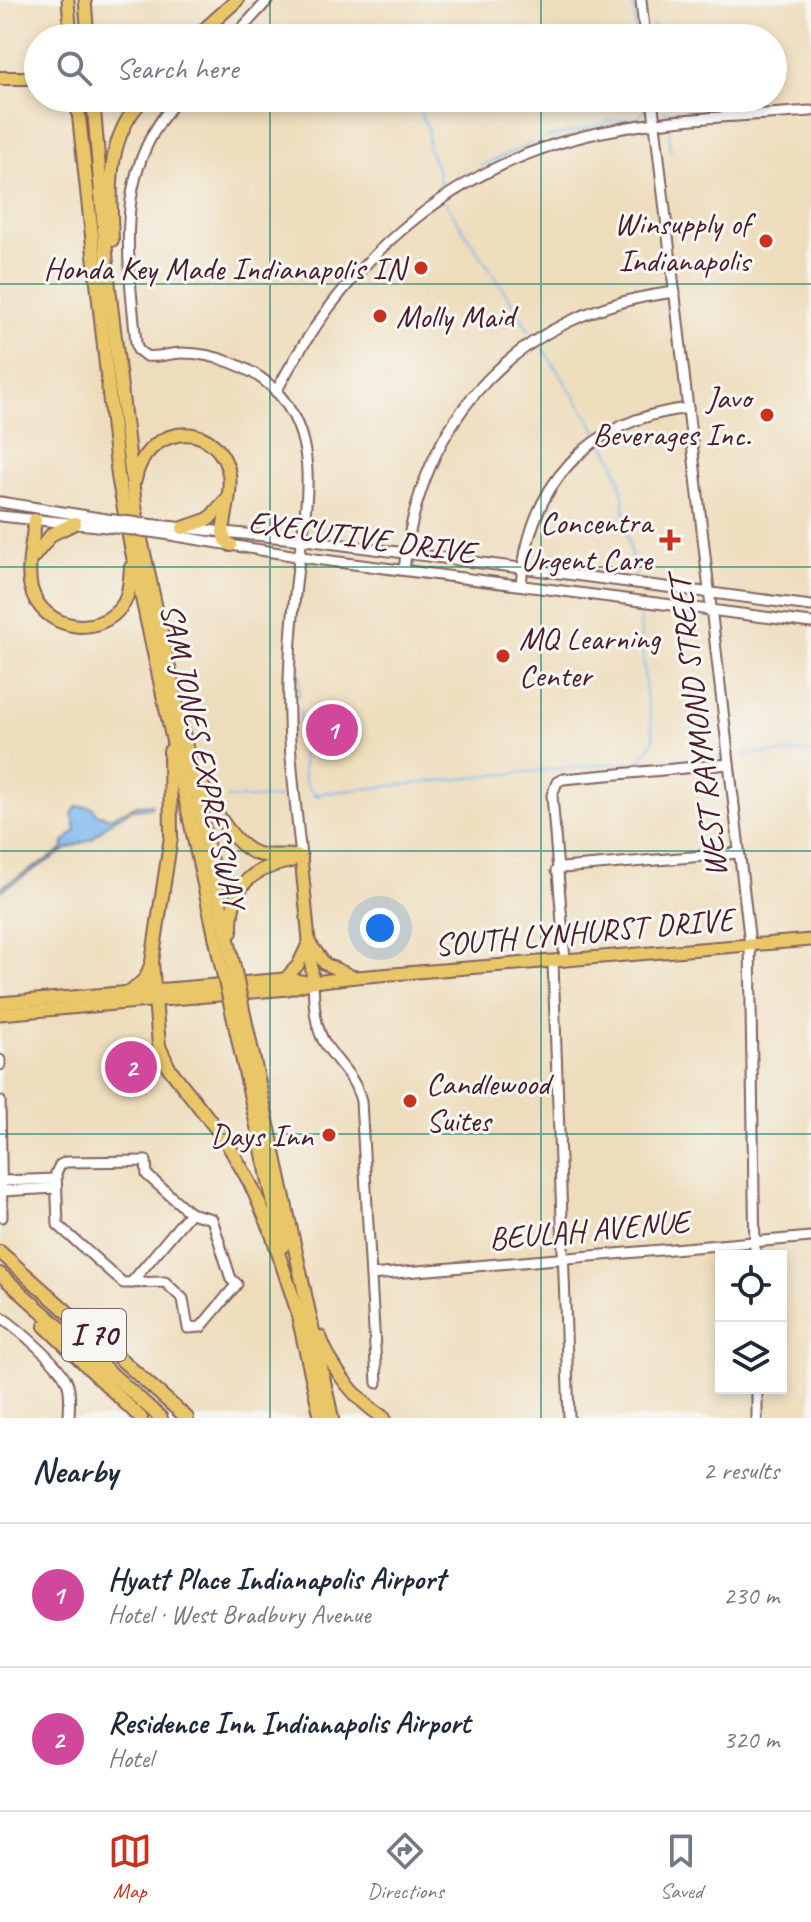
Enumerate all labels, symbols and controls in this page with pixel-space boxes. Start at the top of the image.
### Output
search box [24,24,787,112]
icon: search [52,46,96,90]
text: Search here [116,49,238,87]
place label: Winsupply of Indianapolis [614,203,757,281]
marker: Winsupply of Indianapolis [757,232,775,250]
place label: Honda Key Made Indianapolis IN [43,248,410,289]
marker: Honda Key Made Indianapolis IN [412,259,430,277]
place label: Molly Maid [396,296,519,337]
marker: Molly Maid [371,307,389,325]
place label: Javo Beverages Inc. [592,377,755,455]
marker: Javo Beverages Inc. [758,406,776,424]
street label: EXECUTIVE DRIVE [246,501,482,574]
place label: Concentra Urgent Care [520,502,655,580]
marker: Concentra Urgent Care [659,529,681,551]
street label: WEST RAYMOND STREET [658,566,737,880]
street label: SAM JONES EXPRESSWAY [151,600,256,916]
place label: MQ Learning Center [519,618,662,696]
marker: MQ Learning Center [494,647,512,665]
pin: 1 [306,700,358,760]
street label: SOUTH LYNHURST DRIVE [433,898,740,965]
your location [360,908,400,948]
pin: 2 [105,1037,157,1097]
place label: Candlewood Suites [426,1063,555,1141]
marker: Candlewood Suites [401,1092,419,1110]
place label: Days Inn [210,1115,315,1156]
marker: Days Inn [320,1126,338,1144]
street label: BEULAH AVENUE [487,1200,695,1259]
map controls [715,1250,787,1394]
button: locate [715,1250,787,1322]
road number: I 70 [62,1309,126,1361]
button: layers [715,1322,787,1394]
text: Nearby [32,1449,118,1492]
text: 2 results [703,1454,779,1487]
text: Hyatt Place Indianapolis Airport [108,1560,445,1598]
text: 1 [52,1579,64,1612]
text: 230 m [723,1579,779,1612]
text: Hotel · West Bradbury Avenue [108,1598,371,1631]
text: Residence Inn Indianapolis Airport [108,1704,470,1742]
text: 2 [52,1723,64,1756]
text: 320 m [723,1723,779,1756]
text: Hotel [108,1742,153,1775]
tab: Map [108,1829,152,1905]
tab: Directions [367,1829,444,1905]
tab: Saved [659,1829,703,1905]

